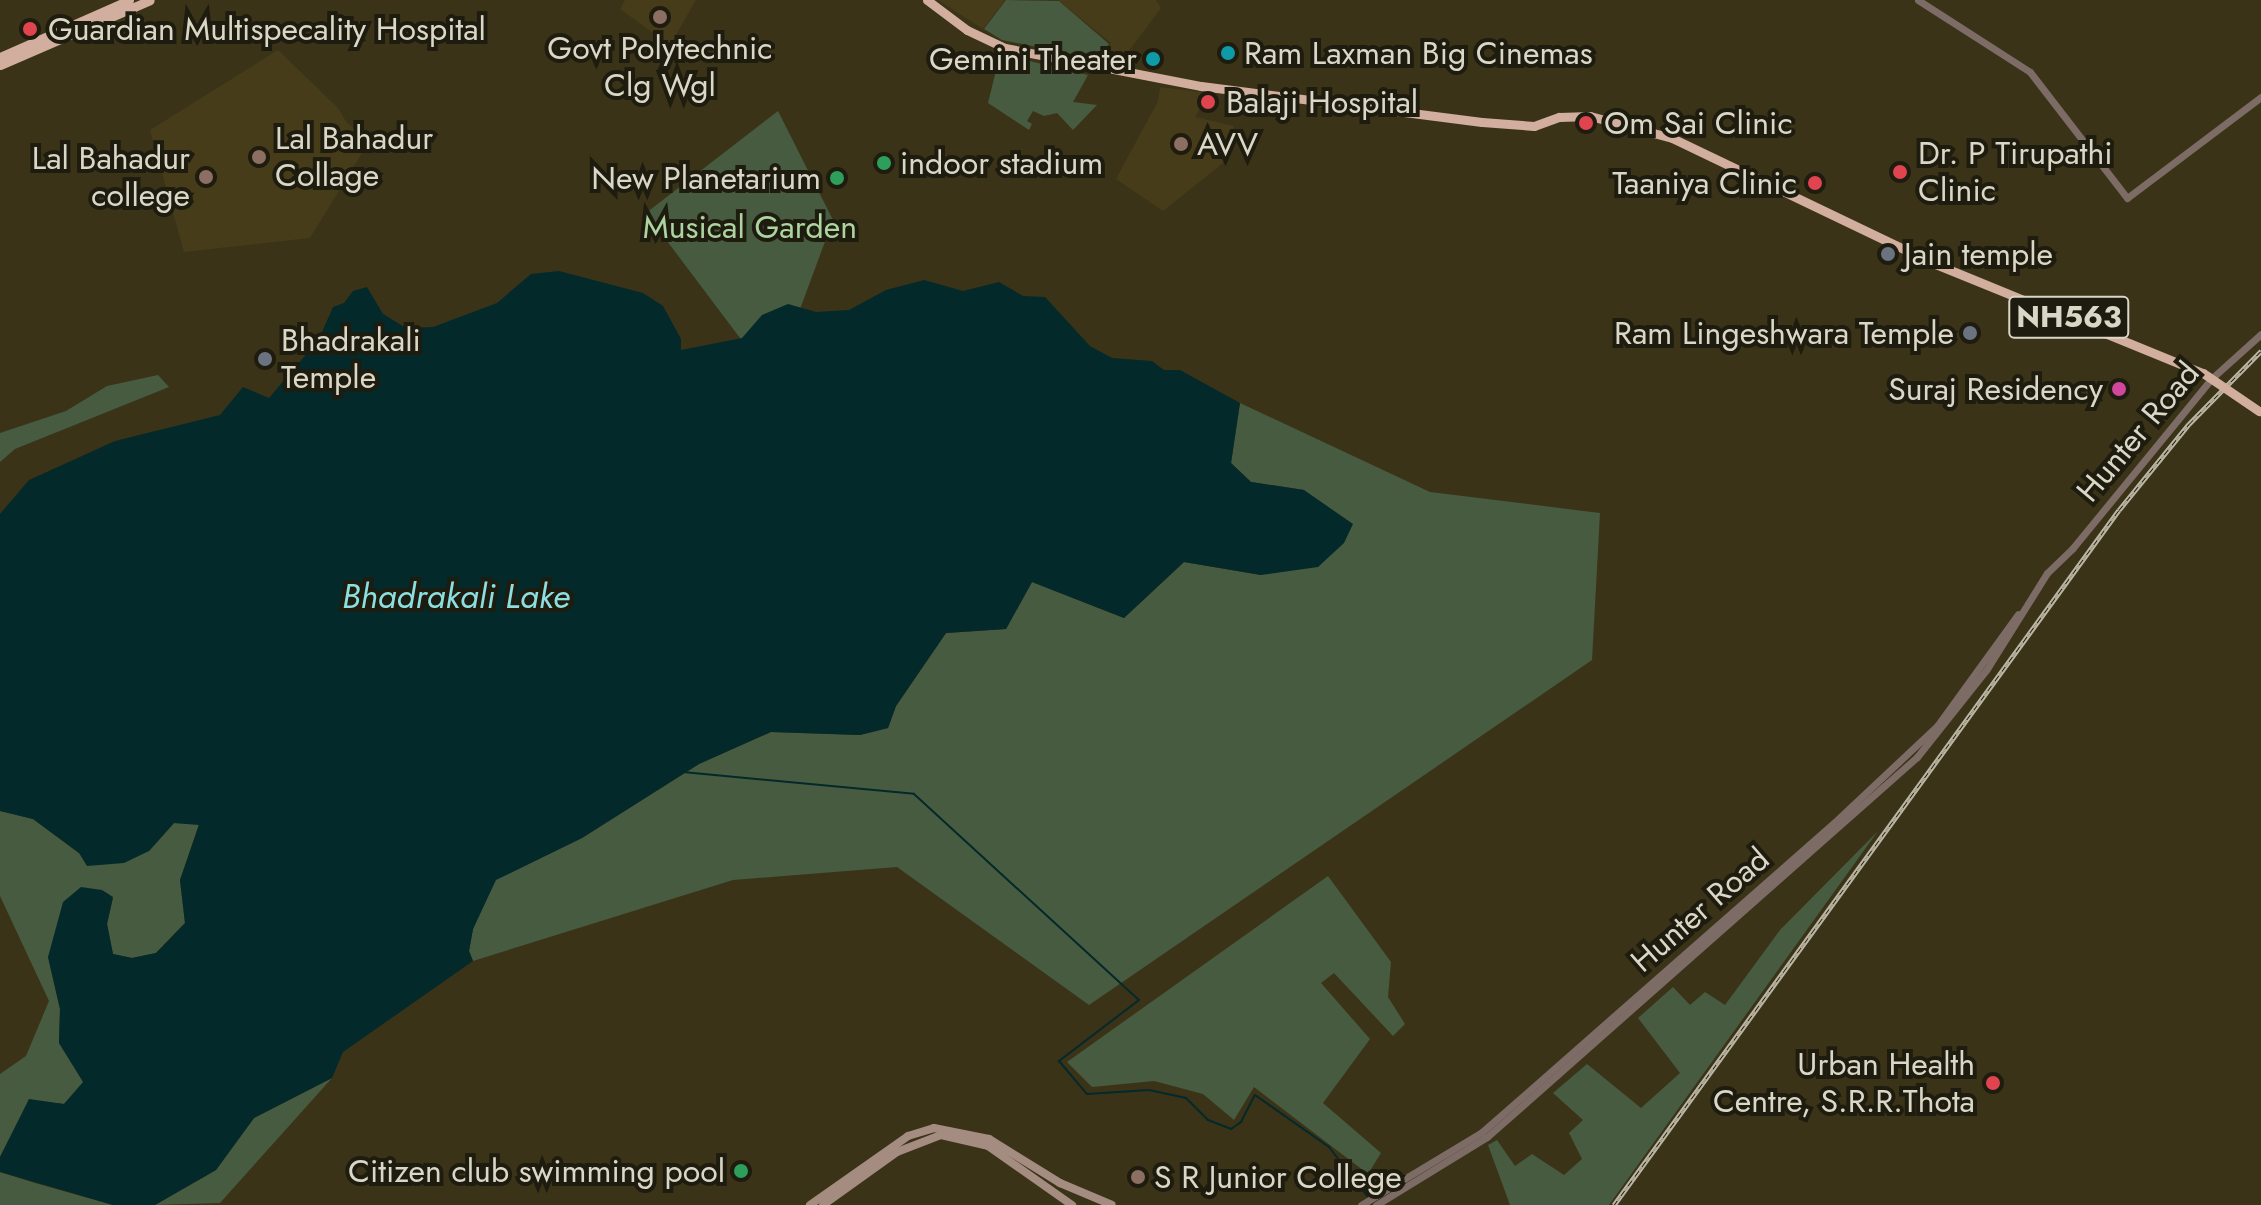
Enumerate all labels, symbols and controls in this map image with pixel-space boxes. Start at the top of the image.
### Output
marker: Govt Polytechnic Clg Wgl [651,8,669,26]
place label: Guardian Multispecality Hospital [48,10,486,48]
marker: Guardian Multispecality Hospital [19,18,41,40]
place label: Govt Polytechnic Clg Wgl [547,30,773,105]
place label: Ram Laxman Big Cinemas [1244,34,1593,72]
place label: Gemini Theater [929,40,1137,78]
marker: Ram Laxman Big Cinemas [1219,44,1237,62]
marker: Gemini Theater [1144,50,1162,68]
place label: Balaji Hospital [1226,83,1418,121]
marker: Balaji Hospital [1197,91,1219,113]
place label: Om Sai Clinic [1604,104,1793,142]
marker: Om Sai Clinic [1575,112,1597,134]
place label: Lal Bahadur Collage [275,120,433,195]
place label: AVV [1197,125,1258,163]
marker: AVV [1172,135,1190,153]
place label: Dr. P Tirupathi Clinic [1918,135,2113,210]
place label: Lal Bahadur college [32,140,190,215]
place label: indoor stadium [900,144,1103,182]
marker: Lal Bahadur Collage [250,148,268,166]
marker: indoor stadium [875,154,893,172]
place label: New Planetarium [591,159,821,197]
marker: Dr. P Tirupathi Clinic [1889,161,1911,183]
place label: Taaniya Clinic [1612,164,1797,202]
marker: Lal Bahadur college [197,168,215,186]
marker: New Planetarium [828,169,846,187]
marker: Taaniya Clinic [1804,172,1826,194]
park label: Musical Garden [643,208,857,246]
place label: Jain temple [1904,235,2053,273]
marker: Jain temple [1879,245,1897,263]
road number: NH563 [2007,291,2131,343]
place label: Ram Lingeshwara Temple [1614,314,1954,352]
place label: Bhadrakali Temple [281,322,421,397]
marker: Ram Lingeshwara Temple [1961,324,1979,342]
marker: Bhadrakali Temple [256,350,274,368]
street label: Hunter Road [2069,354,2207,510]
place label: Suraj Residency [1888,370,2103,408]
marker: Suraj Residency [2110,380,2128,398]
water label: Bhadrakali Lake [342,577,570,617]
street label: Hunter Road [1623,840,1777,980]
place label: Urban Health Centre, S.R.R.Thota [1713,1046,1975,1121]
marker: Urban Health Centre, S.R.R.Thota [1982,1072,2004,1094]
place label: Citizen club swimming pool [348,1152,725,1190]
place label: S R Junior College [1154,1158,1402,1196]
marker: Citizen club swimming pool [732,1162,750,1180]
marker: S R Junior College [1129,1168,1147,1186]

